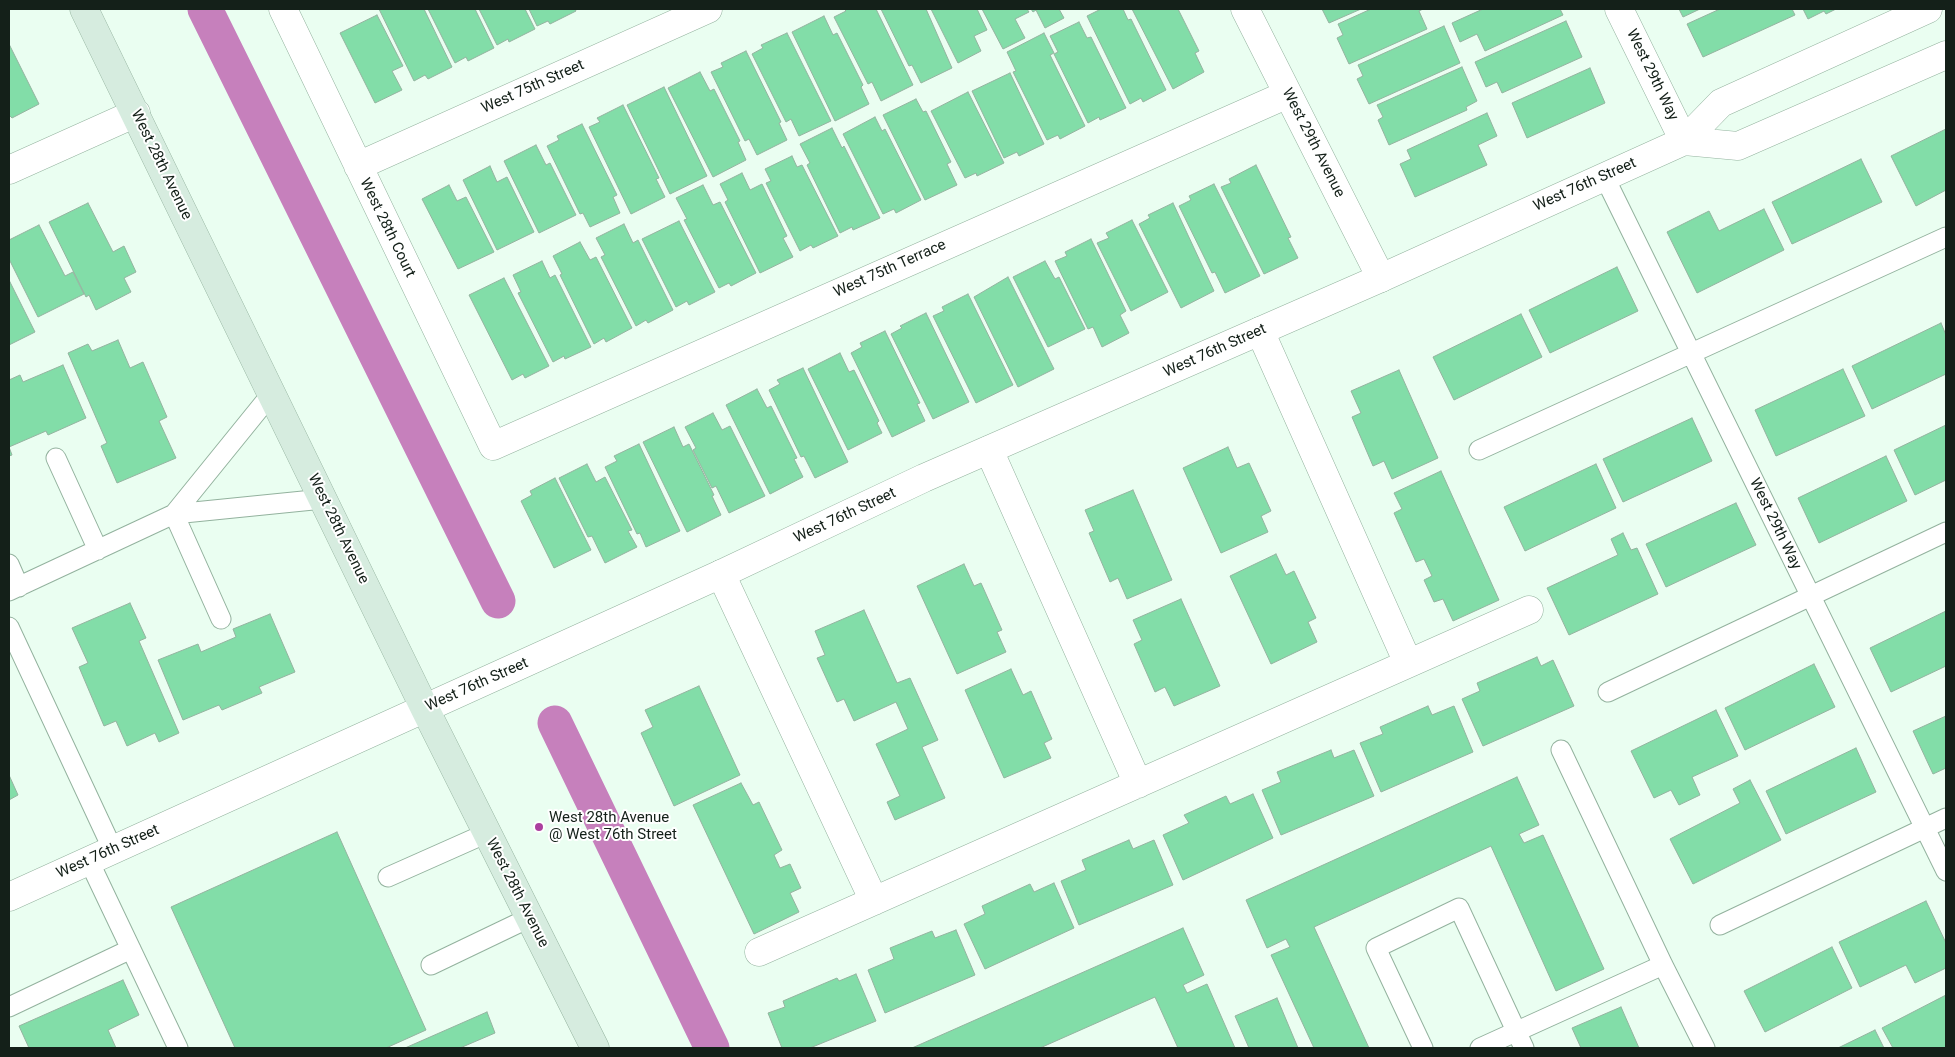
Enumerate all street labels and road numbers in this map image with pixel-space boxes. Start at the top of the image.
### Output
street label: West 29th Way [1622,26,1682,124]
street label: West 75th Street [479,56,587,118]
street label: West 29th Avenue [1278,85,1348,201]
street label: West 28th Avenue [127,107,195,223]
street label: West 76th Street [1531,154,1639,216]
street label: West 28th Court [355,175,419,281]
street label: West 75th Terrace [831,236,949,302]
street label: West 76th Street [1161,320,1269,382]
street label: West 28th Avenue [304,471,372,587]
street label: West 29th Way [1745,475,1805,573]
street label: West 76th Street [791,484,899,548]
street label: West 76th Street [423,654,531,716]
street label: West 76th Street [54,821,162,883]
street label: West 28th Avenue [482,835,552,951]

